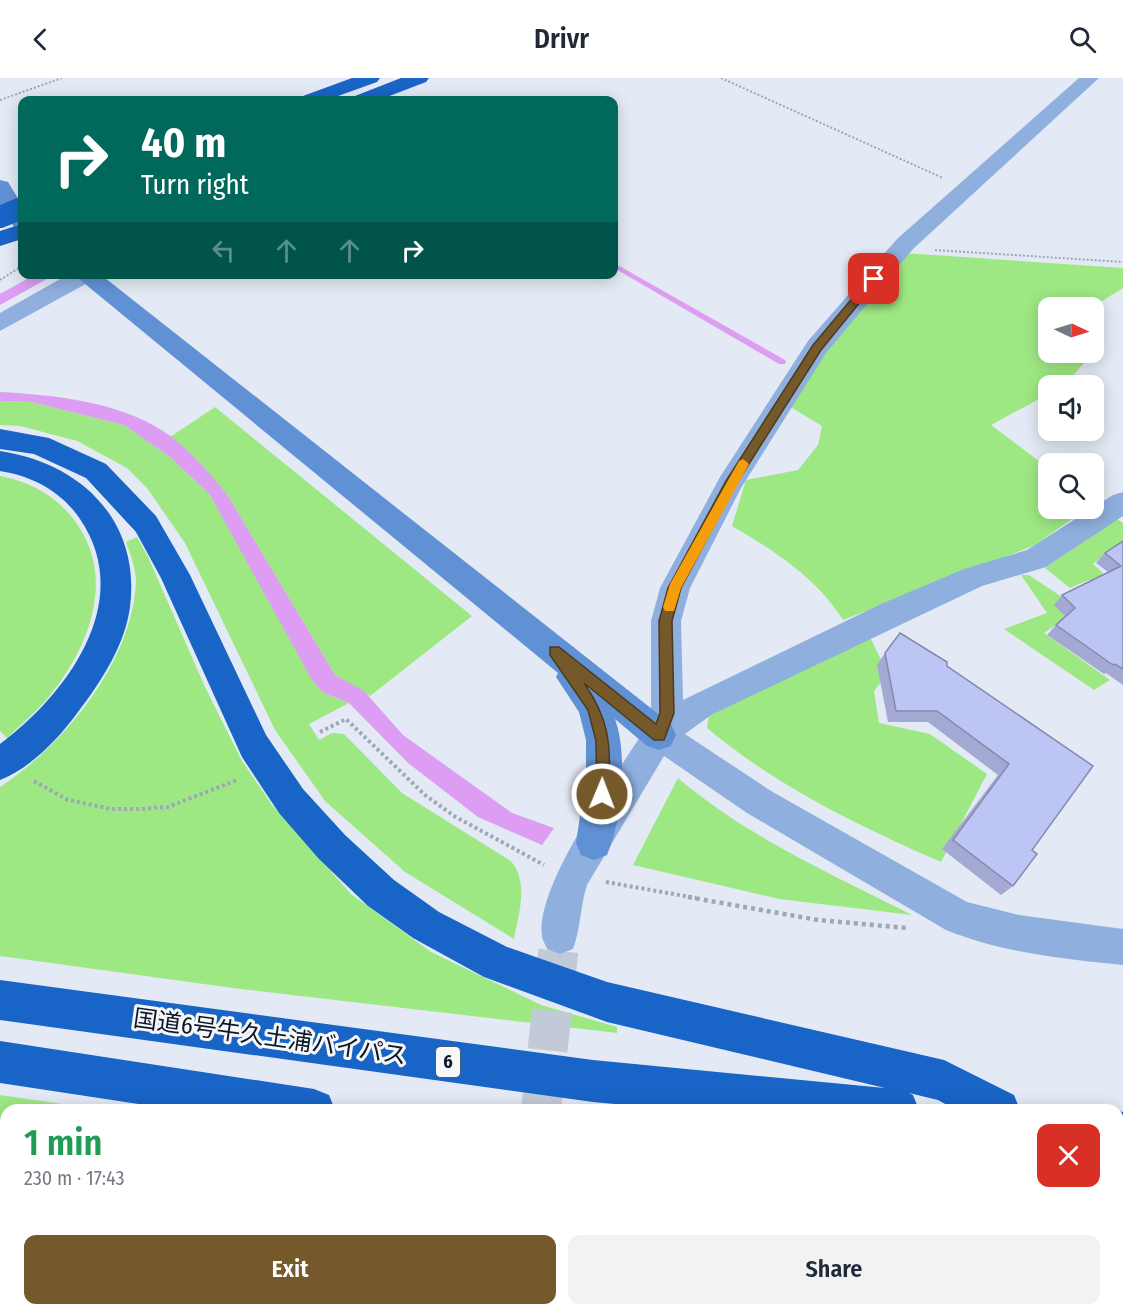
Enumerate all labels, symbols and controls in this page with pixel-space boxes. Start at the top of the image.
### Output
icon: back [24,23,57,56]
text: Drivr [534,23,589,55]
icon: search [1066,23,1099,56]
text: 40 m [141,118,226,168]
icon: right [42,120,120,198]
text: Turn right [141,169,249,201]
icon: left [207,234,240,267]
icon: ahead [270,234,303,267]
icon: ahead [333,234,366,267]
icon: right [396,234,429,267]
pin [848,253,899,304]
icon: arrive [857,262,890,295]
north arrow [1038,297,1104,363]
map controls [1038,297,1104,519]
button: sound [1038,375,1104,441]
button: search [1038,453,1104,519]
position arrow [570,762,634,826]
street label: 国道6号牛久土浦バイパス [132,1004,408,1070]
road number: 6 [436,1047,460,1077]
text: 1 min [24,1121,102,1165]
button: close [1037,1124,1100,1187]
text: 230 m · 17:43 [24,1166,124,1190]
button: Exit [24,1235,556,1304]
button: Share [568,1235,1100,1304]

